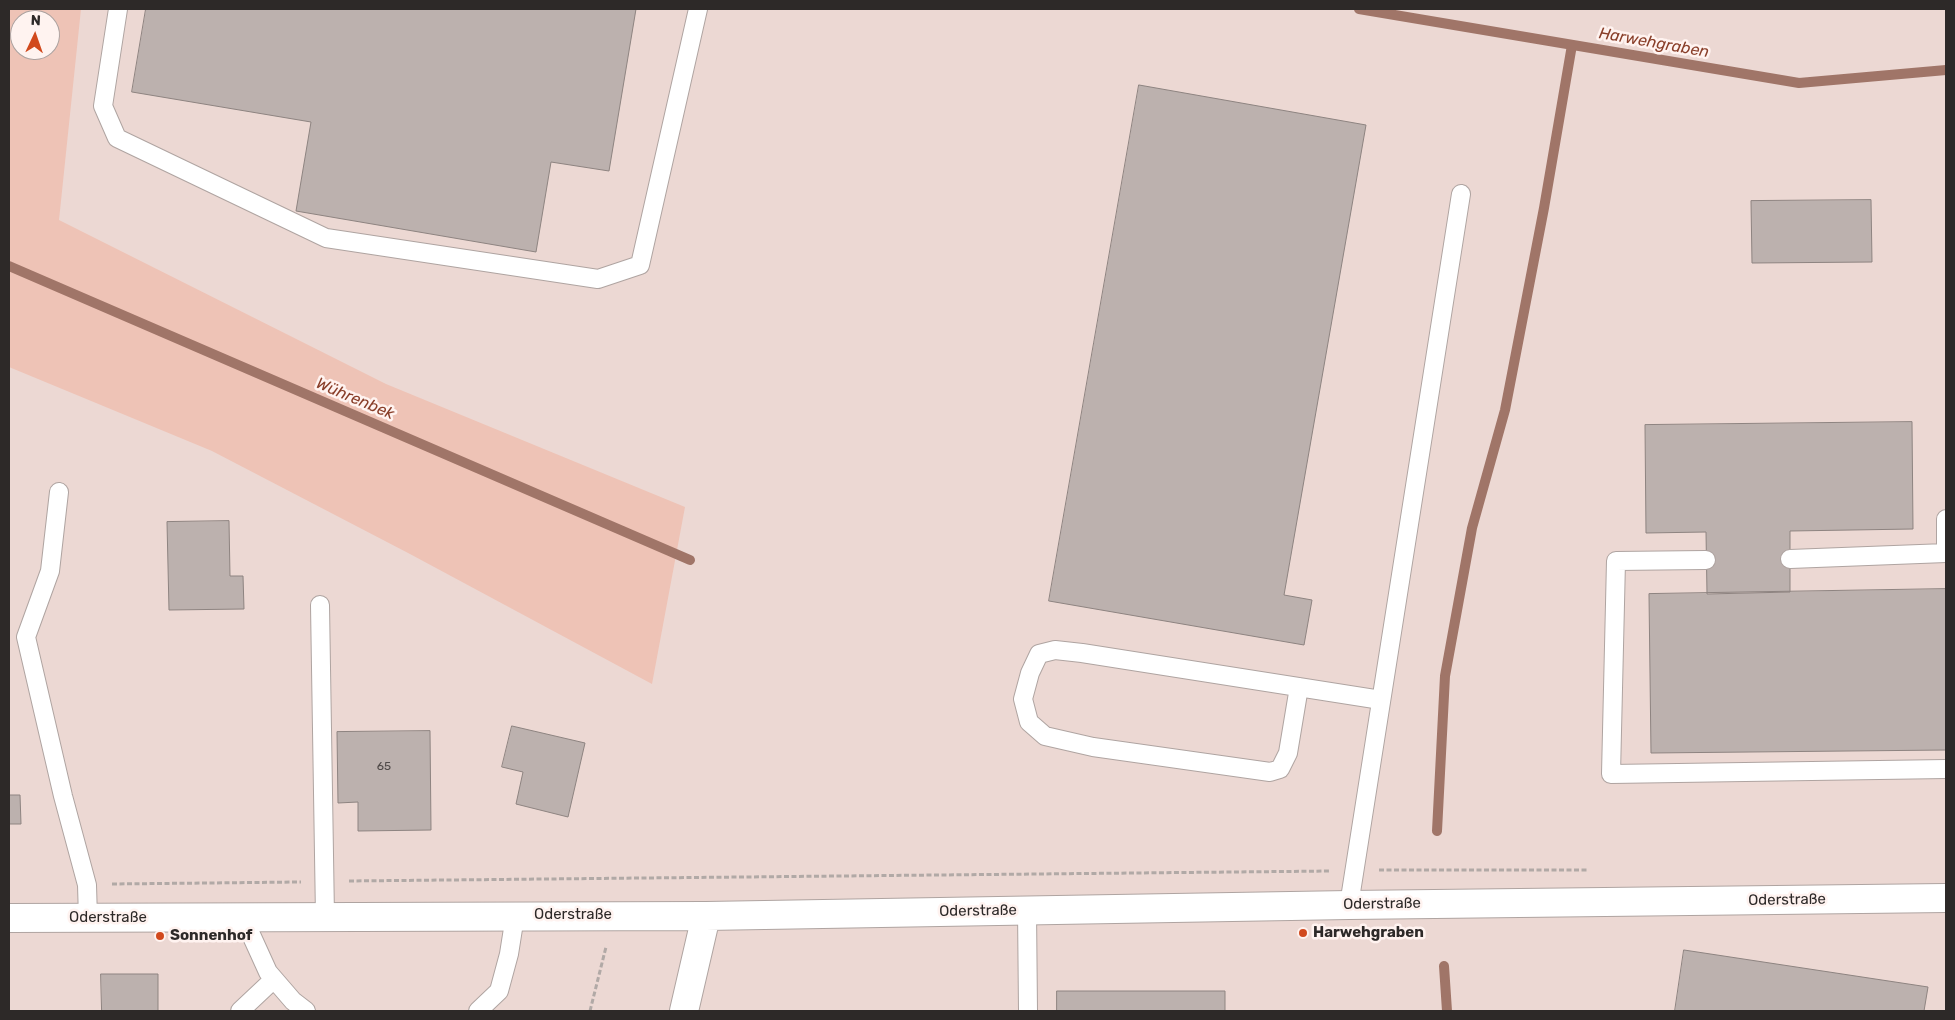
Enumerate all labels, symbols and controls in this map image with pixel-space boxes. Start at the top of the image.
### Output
north arrow [10,10,60,60]
text: N [30,12,41,29]
water label: Harwehgraben [1597,24,1711,62]
water label: Wührenbek [313,374,397,424]
house number: 65 [377,760,391,774]
street label: Oderstraße [1748,890,1826,910]
street label: Oderstraße [1343,894,1421,914]
street label: Oderstraße [939,901,1017,921]
street label: Oderstraße [534,906,612,924]
street label: Oderstraße [69,909,147,927]
place label: Harwehgraben [1313,924,1424,942]
place label: Sonnenhof [170,927,252,945]
marker: Harwehgraben [1297,927,1309,939]
marker: Sonnenhof [154,930,166,942]

